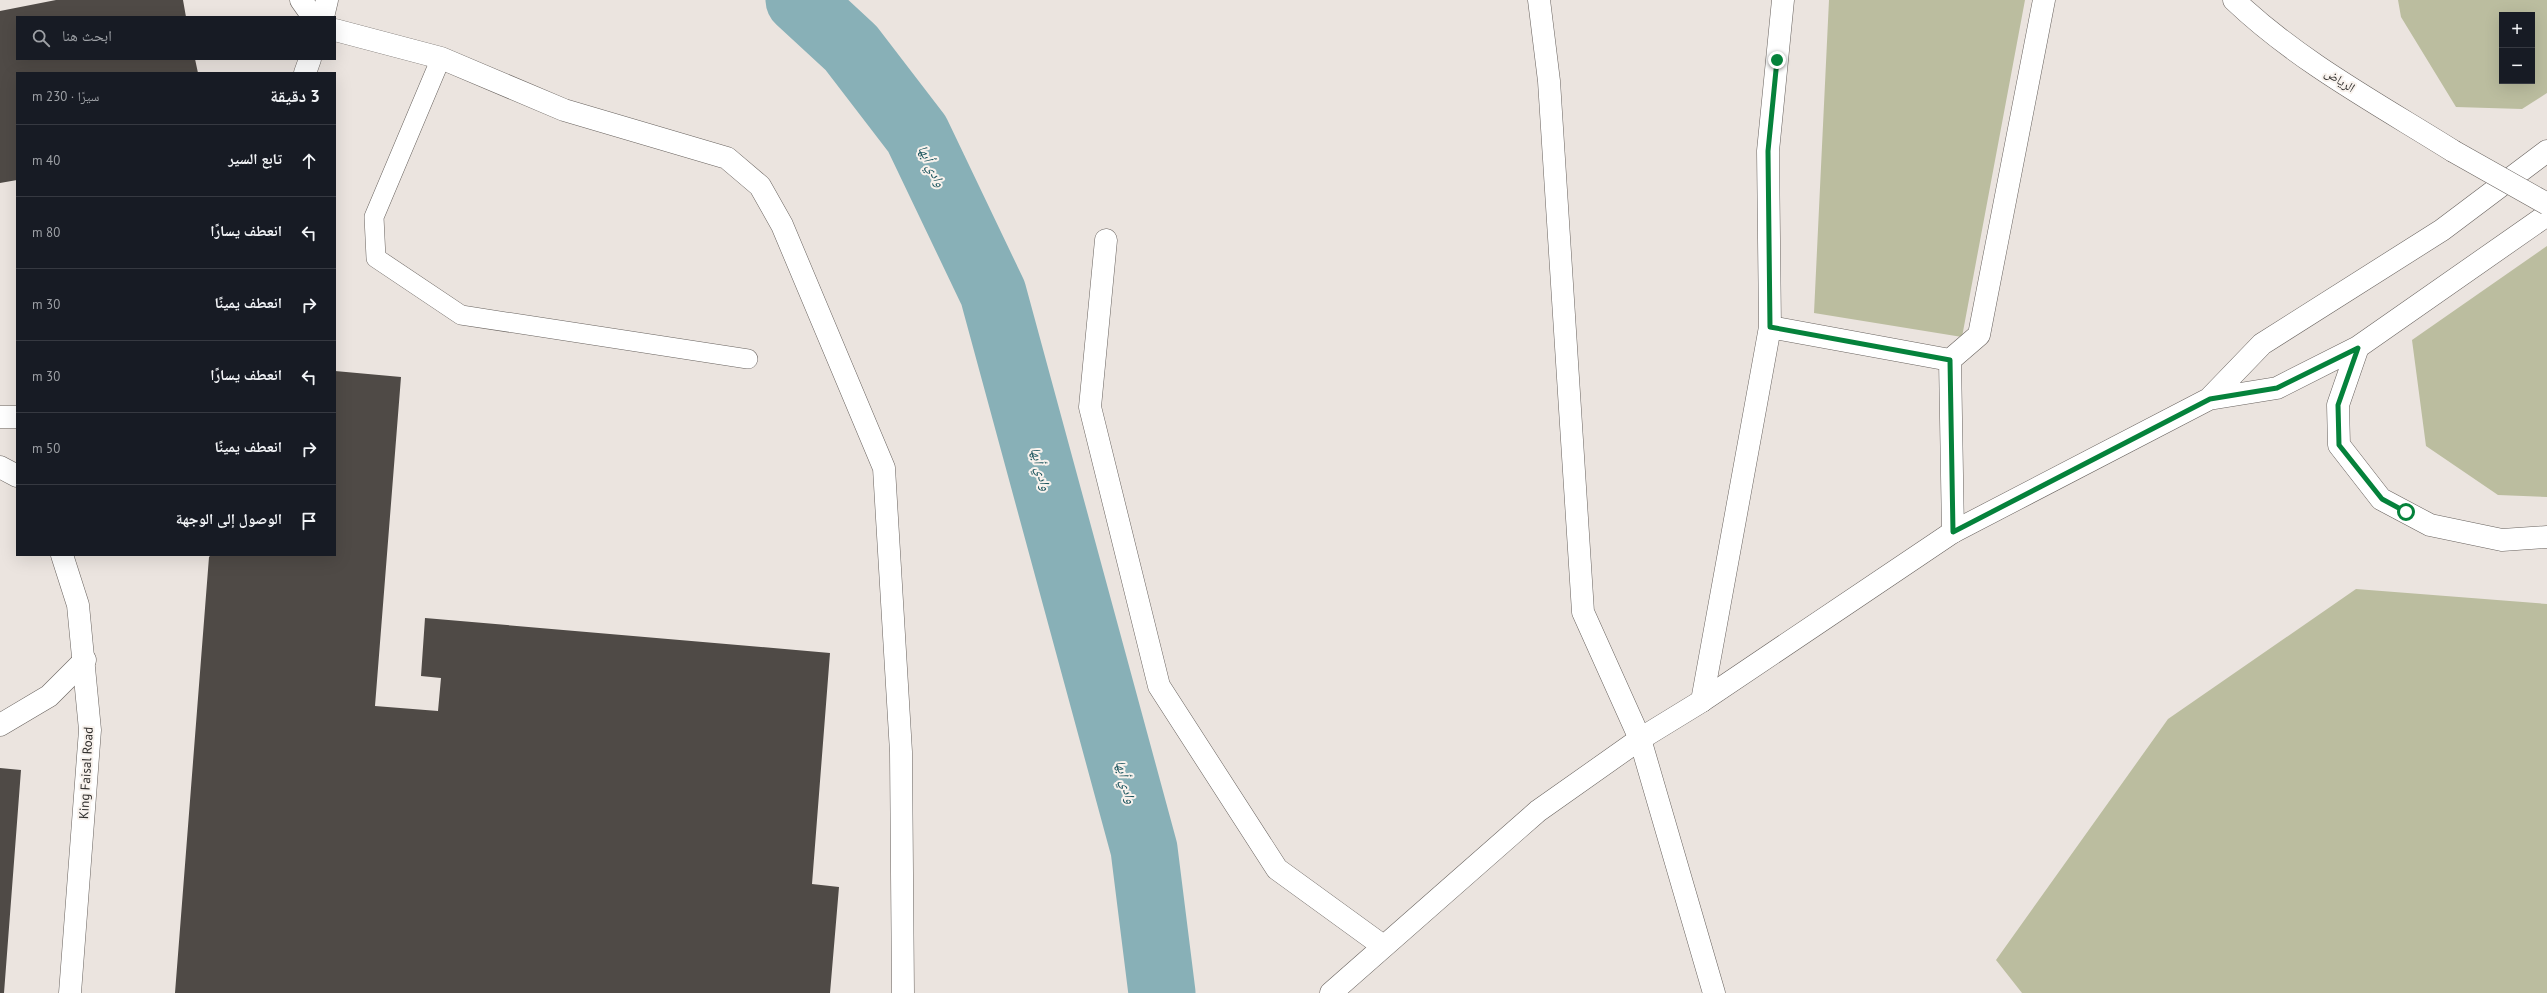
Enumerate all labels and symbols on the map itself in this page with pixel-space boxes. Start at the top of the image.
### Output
route end [1768,51,1786,69]
street label: الرياض [2321,64,2359,96]
water label: وادي أبها [912,142,950,191]
water label: وادي أبها [1024,445,1056,494]
route start [2397,503,2415,521]
street label: King Faisal Road [75,726,97,820]
water label: وادي أبها [1109,758,1141,807]

